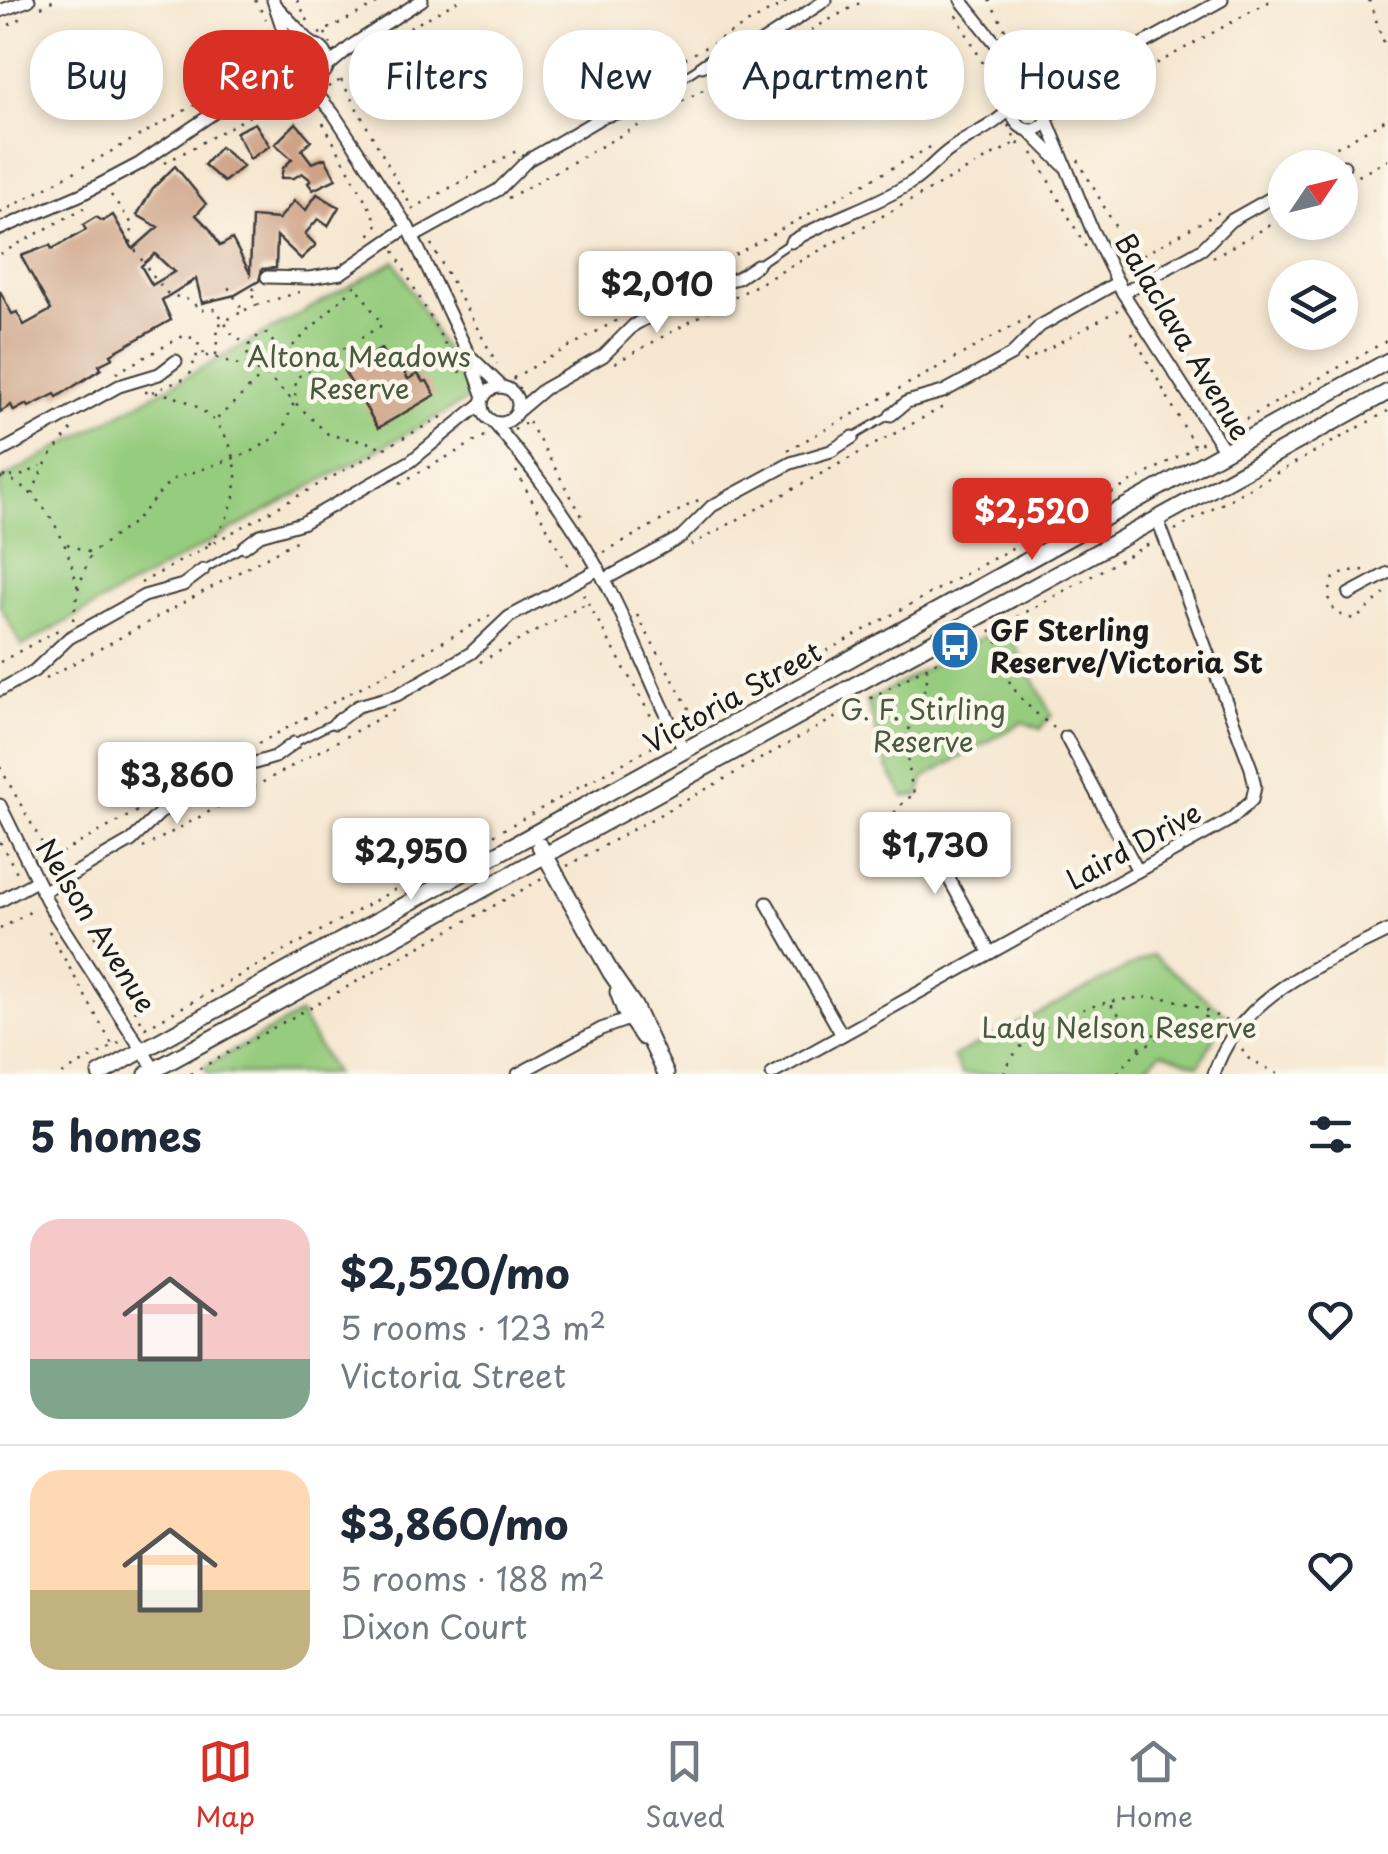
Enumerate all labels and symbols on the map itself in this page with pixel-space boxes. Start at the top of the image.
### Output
north arrow [1268,150,1358,240]
street label: Balaclava Avenue [1105,224,1263,448]
pin: $2,010 [576,251,738,336]
park label: Altona Meadows Reserve [247,334,471,409]
pin: $2,520 [951,478,1113,563]
place label: GF Sterling Reserve/Victoria St [990,608,1263,683]
bus stop icon: GF Sterling Reserve/Victoria St [929,619,981,671]
street label: Victoria Street [635,629,829,763]
park label: G. F. Stirling Reserve [840,687,1006,762]
pin: $3,860 [96,742,258,827]
street label: Laird Drive [1058,790,1208,900]
pin: $1,730 [854,812,1016,897]
pin: $2,950 [330,818,492,903]
street label: Nelson Avenue [26,829,168,1021]
park label: Lady Nelson Reserve [981,1005,1257,1048]

